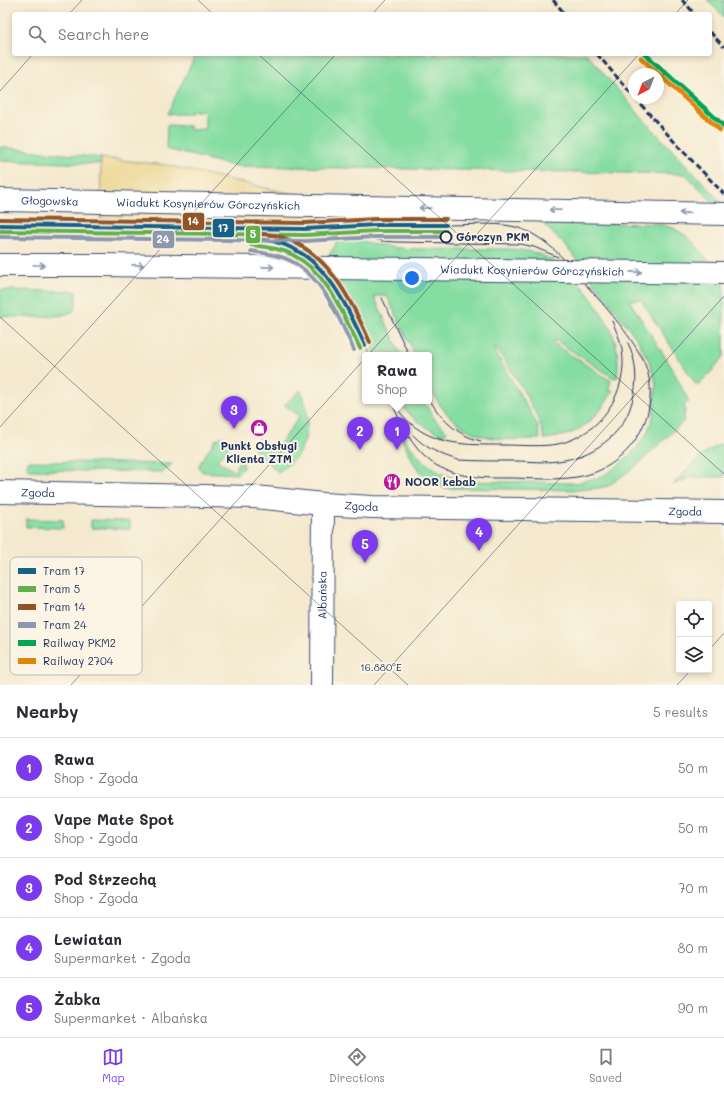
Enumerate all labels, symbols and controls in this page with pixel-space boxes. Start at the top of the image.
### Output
search box [12,12,712,56]
icon: search [26,23,48,45]
text: Search here [58,24,149,44]
north arrow [628,68,664,104]
street label: Głogowska [21,192,79,209]
street label: Wiadukt Kosynierów Górczyńskich [116,194,300,213]
one-way arrow [419,204,432,212]
one-way arrow [549,207,562,214]
one-way arrow [679,209,692,217]
line badge: 14 [182,212,205,231]
text: 14 [187,213,199,228]
line badge: 17 [212,218,235,238]
text: 17 [218,220,229,235]
line badge: 5 [245,225,261,244]
text: 5 [250,226,257,241]
place label: Górczyn PKM [456,229,530,244]
line badge: 24 [152,230,175,249]
marker: Górczyn PKM [439,230,453,244]
text: 24 [156,231,170,246]
one-way arrow [32,261,45,269]
street label: Wiadukt Kosynierów Górczyńskich [440,261,624,279]
one-way arrow [131,262,144,269]
one-way arrow [261,263,274,271]
your location [402,268,422,288]
one-way arrow [629,268,642,276]
popup [362,352,432,404]
text: Rawa [377,360,417,380]
text: Shop [377,380,407,397]
pin: 3 [221,396,247,429]
pin: 2 [347,417,373,450]
pin: 1 [384,417,410,450]
shop icon: Punkt Obsługi Klienta ZTM [249,418,269,438]
place label: Punkt Obsługi Klienta ZTM [221,438,297,466]
restaurant icon: NOOR kebab [382,472,402,492]
place label: NOOR kebab [405,474,476,489]
street label: Zgoda [21,484,55,500]
street label: Zgoda [344,497,379,514]
street label: Zgoda [668,503,703,519]
pin: 4 [466,518,492,551]
pin: 5 [352,530,378,563]
legend [10,557,142,675]
text: Tram 17 [43,563,85,578]
street label: Albańska [314,571,330,619]
text: Tram 5 [43,581,80,596]
text: Tram 14 [43,599,86,614]
map controls [676,601,712,673]
button: locate [676,601,712,637]
text: Tram 24 [43,617,87,632]
text: Railway PKM2 [43,635,116,650]
button: layers [676,637,712,673]
text: Railway 2704 [43,653,114,668]
text: 16.880°E [360,660,402,674]
text: Nearby [16,700,78,722]
text: 5 results [653,703,708,720]
text: Rawa [54,749,94,769]
text: 1 [26,759,32,776]
text: 50 m [678,759,708,776]
text: Shop · Zgoda [54,769,139,786]
text: Vape Mate Spot [54,809,174,829]
text: 2 [25,819,33,836]
text: 50 m [678,819,708,836]
text: Shop · Zgoda [54,829,139,846]
text: Pod Strzechą [54,869,156,889]
text: 3 [25,879,33,896]
text: 70 m [678,879,708,896]
text: Shop · Zgoda [54,889,139,906]
text: Lewiatan [54,929,122,949]
text: 4 [25,939,33,956]
text: 80 m [678,939,708,956]
text: Supermarket · Zgoda [54,949,191,966]
text: Żabka [54,989,101,1009]
text: 5 [25,999,33,1016]
text: 90 m [678,999,708,1016]
text: Supermarket · Albańska [54,1009,208,1026]
tab: Map [102,1046,125,1085]
tab: Directions [329,1046,385,1085]
tab: Saved [589,1046,622,1085]

